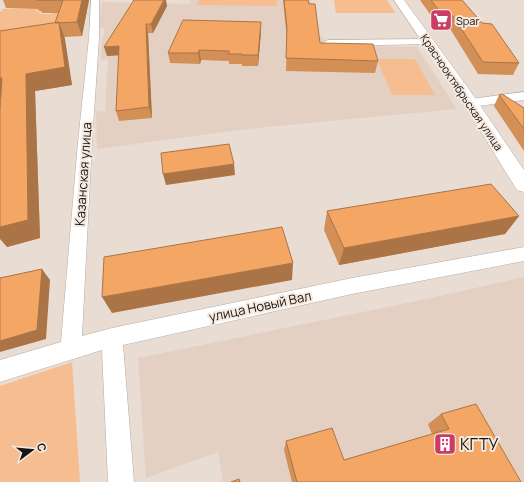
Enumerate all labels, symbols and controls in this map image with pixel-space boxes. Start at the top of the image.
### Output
supermarket icon: Spar [428,7,454,33]
place label: Spar [456,13,479,28]
street label: Краснооктябрьская улица [417,31,507,153]
street label: Казанская улица [70,122,96,226]
street label: улица Новый Вал [207,286,313,326]
north arrow [12,430,52,470]
building icon: КГТУ [432,431,458,457]
place label: КГТУ [460,433,498,455]
text: С [34,441,50,453]

